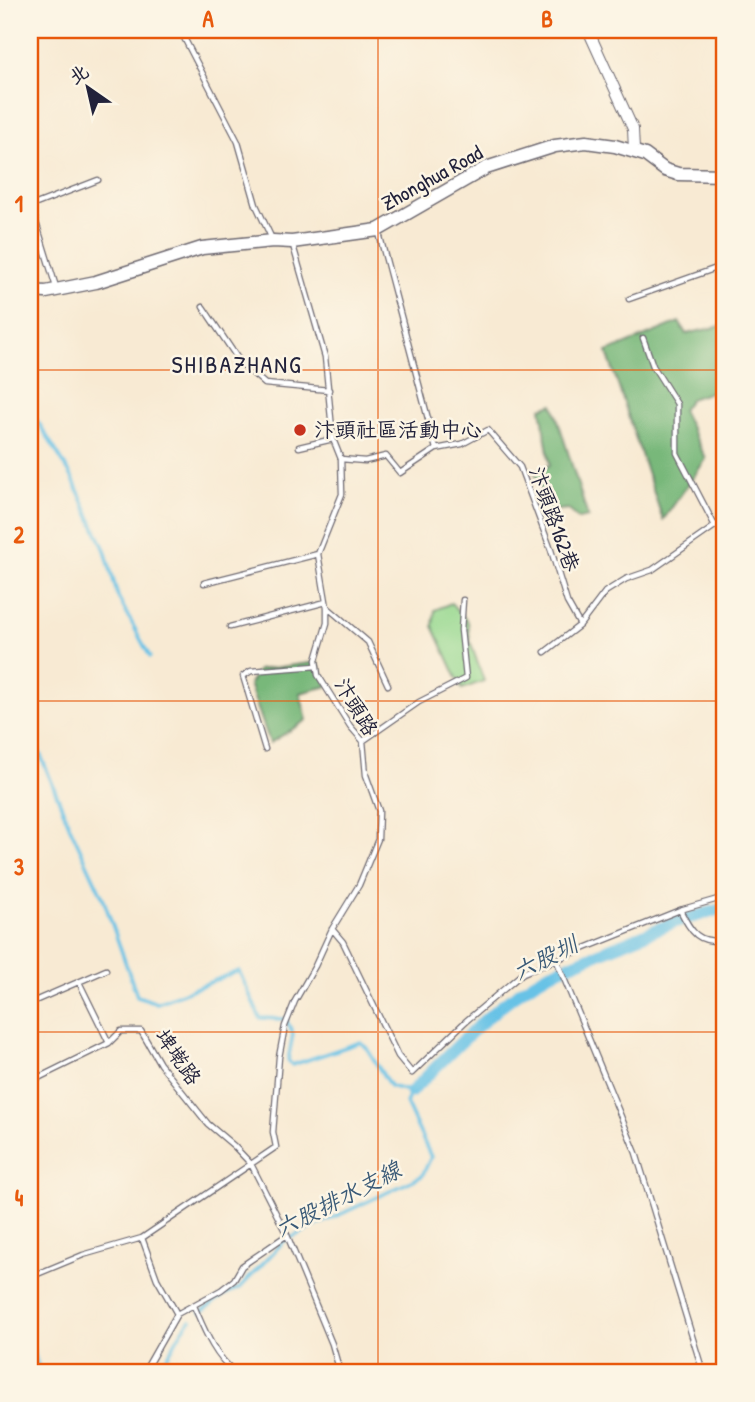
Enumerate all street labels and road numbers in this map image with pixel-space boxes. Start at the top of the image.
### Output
street label: Zhonghua Road [376,138,488,217]
street label: 汴頭路162巷 [522,462,587,575]
street label: 汴頭路 [328,672,385,741]
street label: 埤墘路 [148,1023,208,1091]

